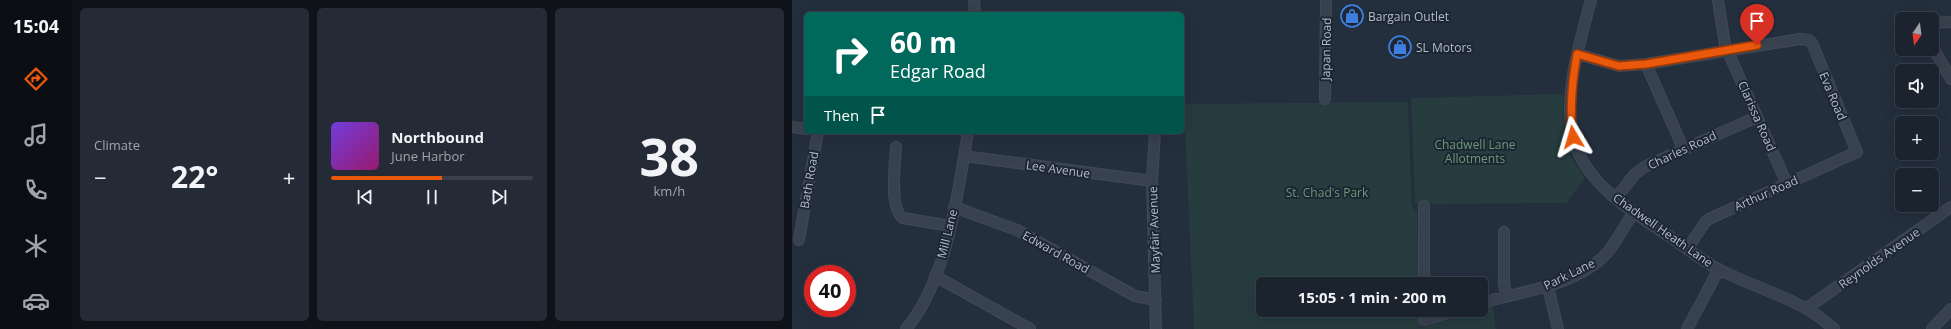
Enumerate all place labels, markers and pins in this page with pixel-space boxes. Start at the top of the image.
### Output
shop icon: Bargain Outlet [1339,3,1365,29]
pin [1740,4,1774,45]
place label: Bargain Outlet [1368,8,1449,25]
shop icon: SL Motors [1387,34,1413,60]
place label: SL Motors [1416,39,1472,56]

